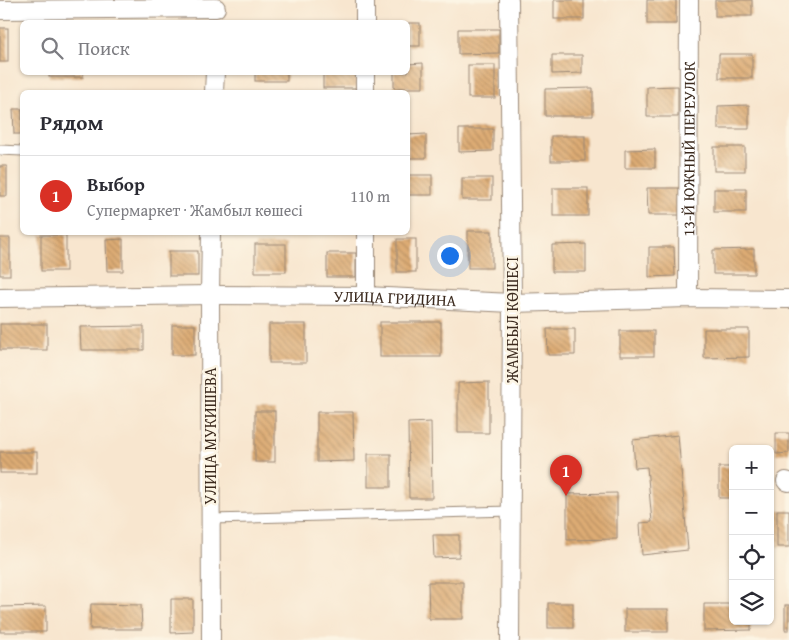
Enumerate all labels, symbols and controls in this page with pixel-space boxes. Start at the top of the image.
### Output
search box [20,20,410,75]
icon: search [38,34,66,62]
text: Поиск [78,34,130,62]
street label: 13-Й ЮЖНЫЙ ПЕРЕУЛОК [676,61,701,237]
text: Рядом [40,107,103,138]
text: Выбор [87,170,145,198]
text: 1 [52,184,60,208]
text: 110 m [350,184,390,208]
text: Супермаркет · Жамбыл көшесі [87,198,303,222]
your location [437,243,463,269]
street label: ЖАМБЫЛ КӨШЕСІ [500,257,524,384]
street label: УЛИЦА ГРИДИНА [334,284,457,312]
street label: УЛИЦА МУКИШЕВА [198,367,222,505]
map controls [729,445,774,625]
button: + [729,445,774,490]
pin: 1 [550,455,582,496]
button: − [729,490,774,535]
button: locate [729,535,774,580]
button: layers [729,580,774,625]

